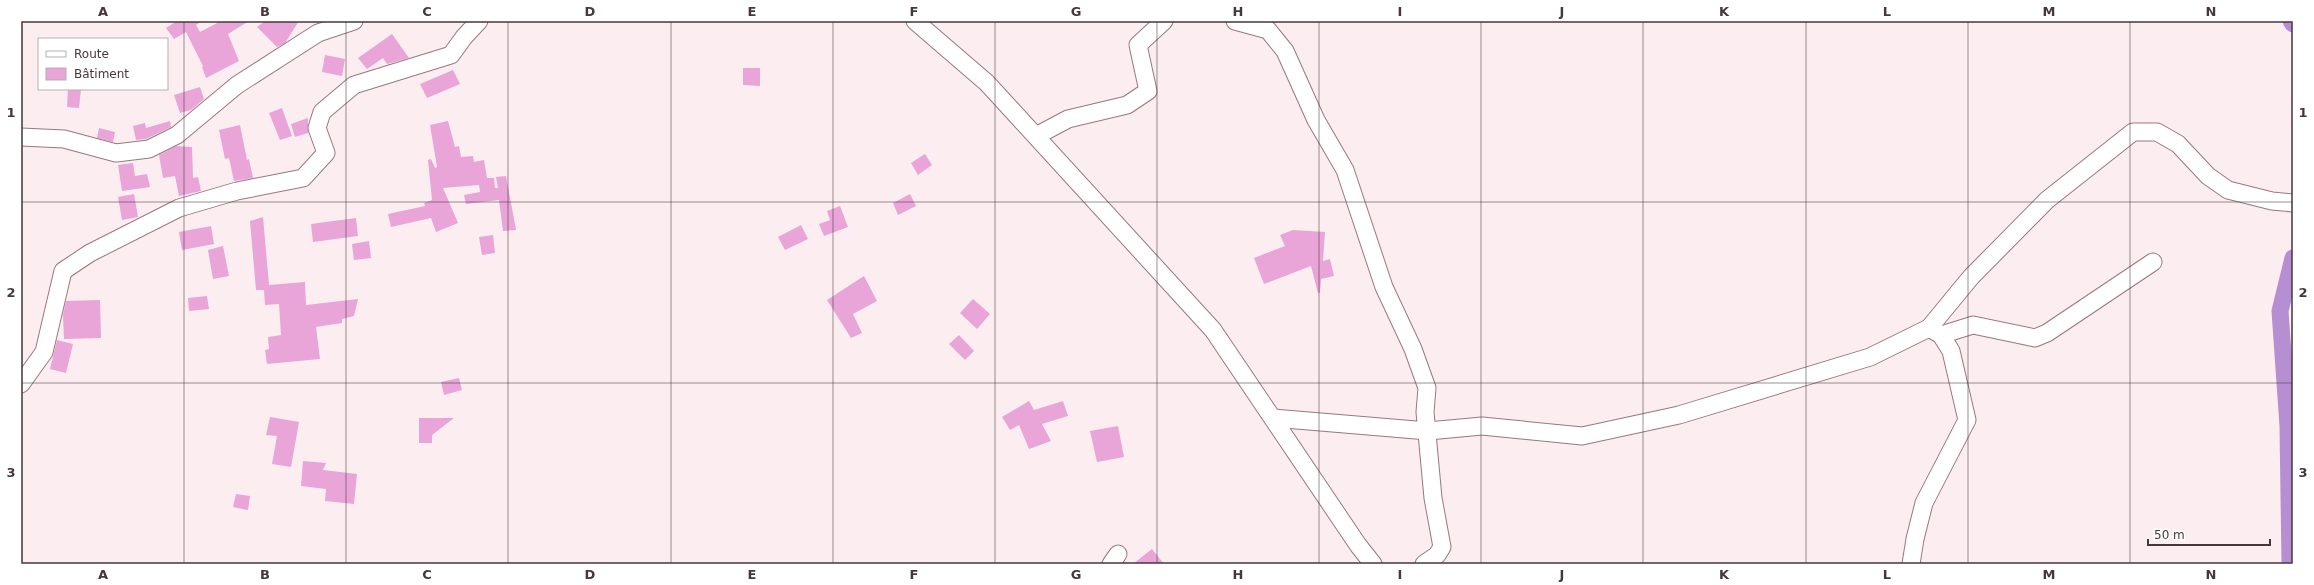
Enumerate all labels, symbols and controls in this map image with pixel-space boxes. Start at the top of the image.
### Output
text: A [98,4,108,19]
text: B [260,4,270,19]
text: C [422,4,432,19]
text: D [585,4,596,19]
text: E [748,4,756,19]
text: F [910,4,918,19]
text: G [1071,4,1081,19]
text: H [1233,4,1243,19]
text: I [1398,4,1402,19]
text: J [1559,4,1564,19]
text: K [1719,4,1730,19]
text: L [1883,4,1891,19]
text: M [2043,4,2055,19]
text: N [2206,4,2216,19]
legend [38,38,168,90]
text: Route [74,47,109,61]
text: Bâtiment [74,67,129,81]
text: 1 [6,105,16,120]
text: 1 [2298,105,2308,120]
text: 2 [6,285,16,300]
text: 2 [2298,285,2308,300]
text: 3 [6,465,16,480]
text: 3 [2298,465,2308,480]
scale bar [2148,521,2270,547]
text: 50 m [2154,528,2185,542]
text: A [98,567,108,582]
text: B [260,567,270,582]
text: C [422,567,432,582]
text: D [585,567,596,582]
text: E [748,567,756,582]
text: F [910,567,918,582]
text: G [1071,567,1081,582]
text: H [1233,567,1243,582]
text: I [1398,567,1402,582]
text: J [1559,567,1564,582]
text: K [1719,567,1730,582]
text: L [1883,567,1891,582]
text: M [2043,567,2055,582]
text: N [2206,567,2216,582]

